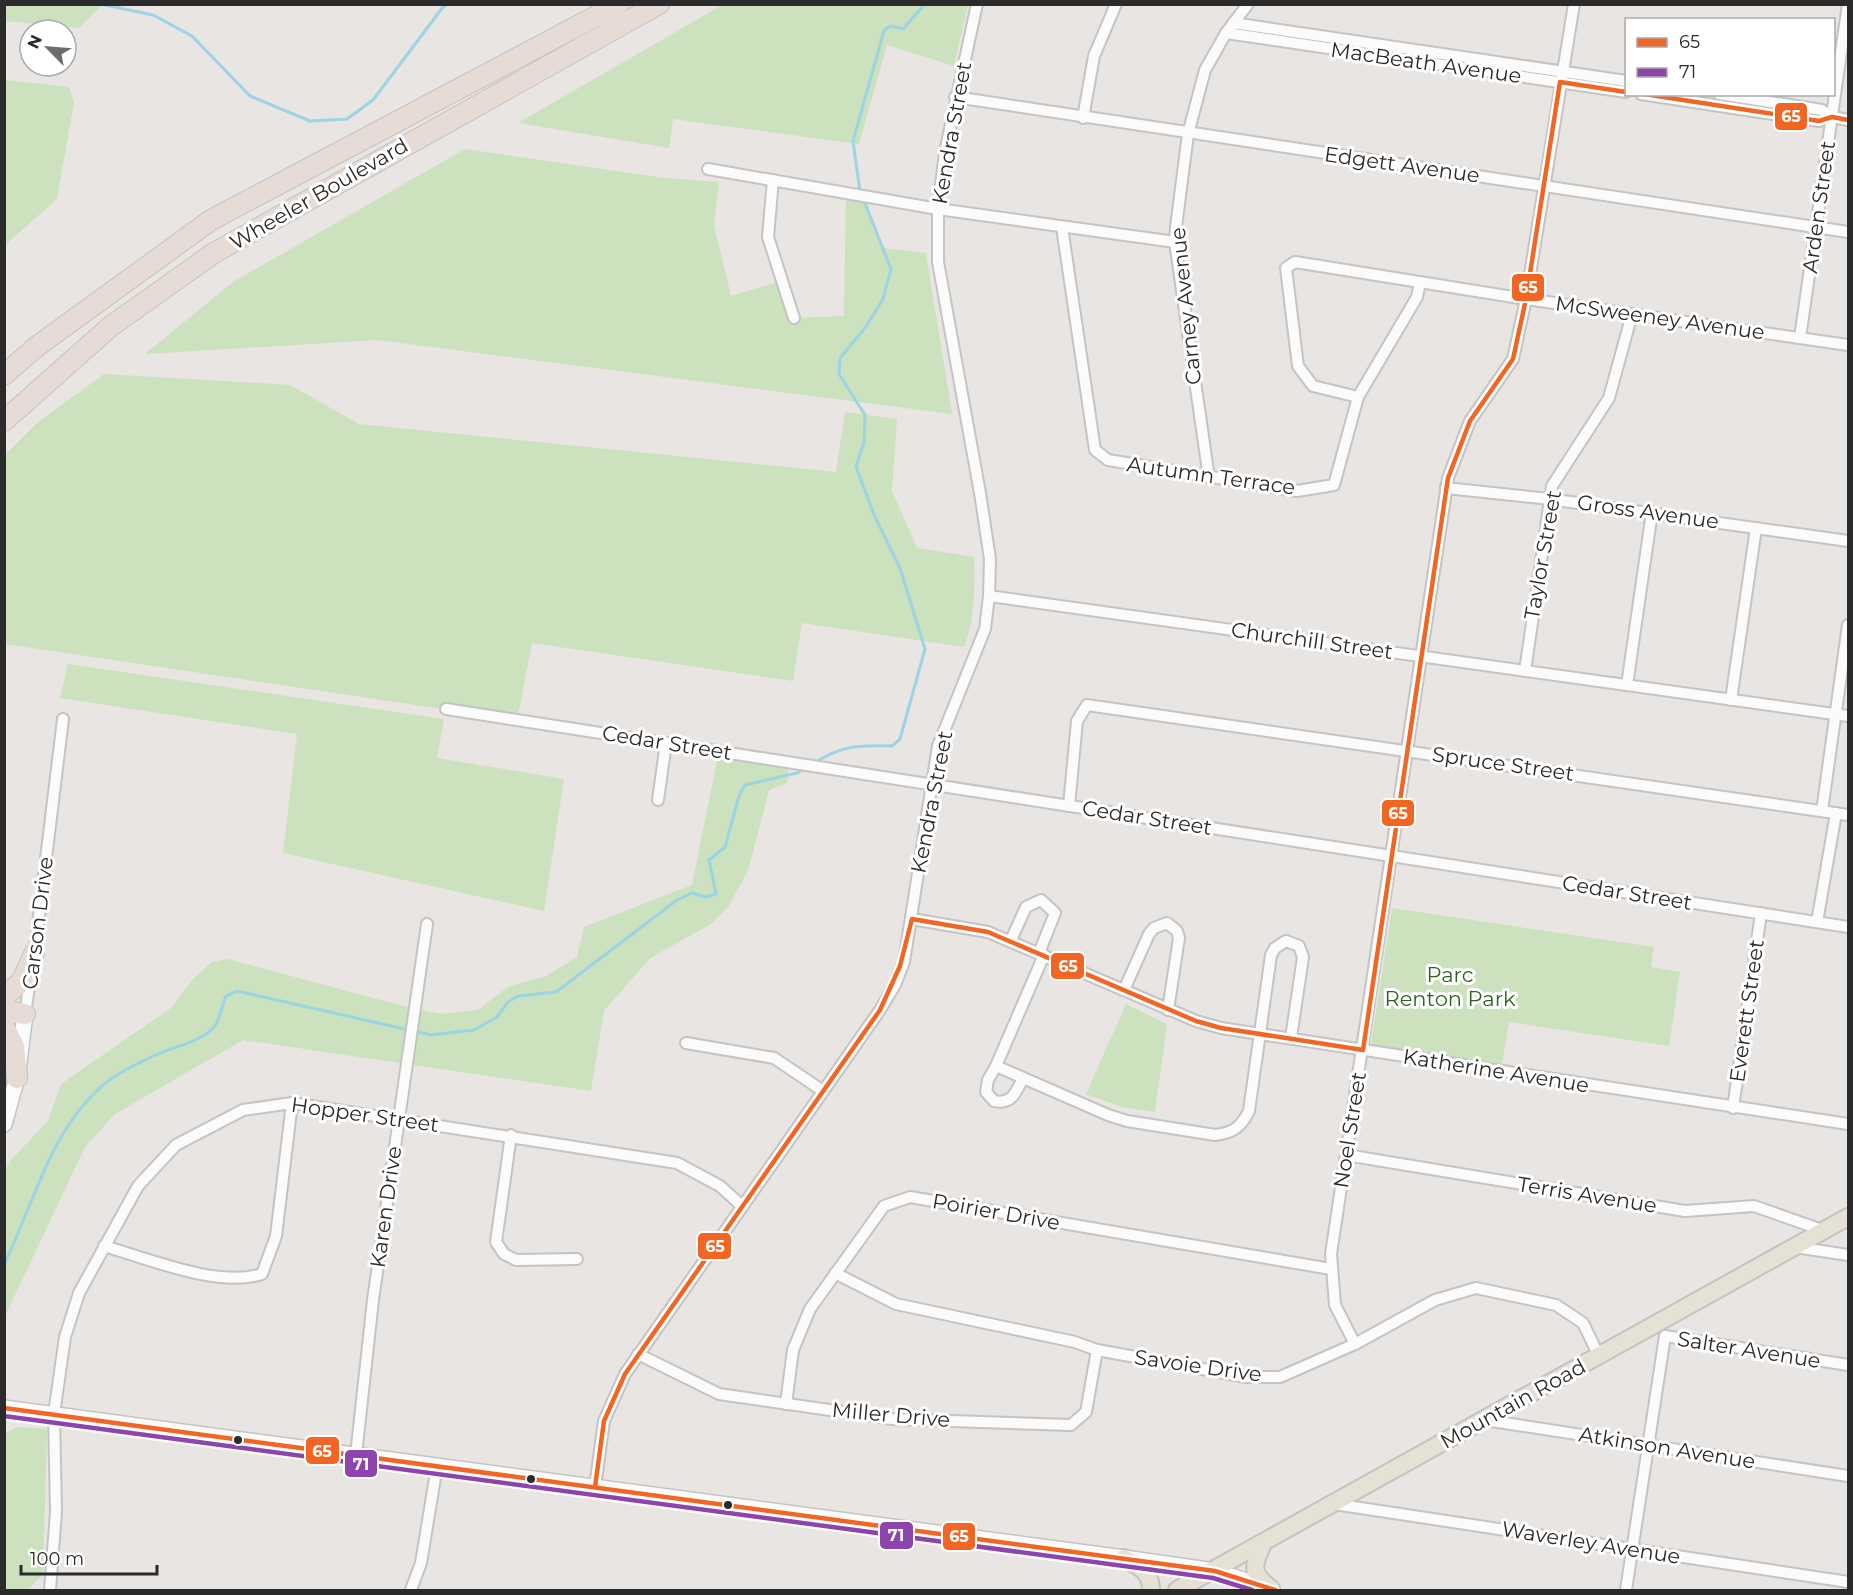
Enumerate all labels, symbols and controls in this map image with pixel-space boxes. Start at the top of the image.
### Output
north arrow [18,18,78,78]
legend [1625,18,1835,96]
text: 65 [1679,31,1700,53]
text: N [24,32,46,52]
street label: MacBeath Avenue [1329,37,1523,88]
street label: Kendra Street [927,60,976,206]
text: 71 [1679,61,1696,83]
line badge: 65 [1774,102,1808,131]
text: 65 [1781,107,1801,126]
street label: Wheeler Boulevard [225,132,412,255]
street label: Arden Street [1797,139,1840,275]
street label: Edgett Avenue [1323,141,1481,188]
street label: Carney Avenue [1165,226,1206,386]
line badge: 65 [1511,273,1545,302]
text: 65 [1518,278,1538,297]
street label: McSweeney Avenue [1554,290,1766,345]
street label: Autumn Terrace [1125,451,1297,500]
street label: Taylor Street [1519,488,1566,622]
street label: Gross Avenue [1576,489,1721,534]
street label: Churchill Street [1230,617,1395,664]
street label: Cedar Street [600,720,734,765]
street label: Kendra Street [905,729,958,875]
street label: Spruce Street [1431,741,1576,786]
street label: Cedar Street [1080,795,1214,840]
line badge: 65 [1381,799,1415,827]
text: 65 [1388,804,1408,823]
street label: Carson Drive [17,855,58,991]
street label: Cedar Street [1560,870,1694,915]
street label: Everett Street [1724,938,1769,1084]
line badge: 65 [1050,952,1085,980]
text: 65 [1058,957,1078,976]
park label: Parc Renton Park [1384,962,1516,1011]
street label: Katherine Avenue [1401,1043,1591,1098]
street label: Noel Street [1328,1070,1371,1190]
street label: Hopper Street [290,1092,440,1137]
street label: Karen Drive [365,1144,406,1269]
street label: Terris Avenue [1516,1171,1659,1218]
street label: Poirier Drive [930,1188,1062,1235]
line badge: 65 [697,1232,732,1260]
text: 65 [705,1237,725,1256]
street label: Salter Avenue [1676,1326,1823,1373]
street label: Savoie Drive [1133,1344,1263,1387]
street label: Mountain Road [1436,1353,1590,1454]
street label: Miller Drive [831,1397,951,1432]
street label: Atkinson Avenue [1577,1421,1757,1474]
unlabelled marker [232,1434,244,1446]
line badge: 65 [305,1436,340,1465]
text: 65 [312,1442,332,1461]
line badge: 71 [344,1449,378,1478]
text: 71 [353,1455,369,1474]
unlabelled marker [525,1473,537,1485]
unlabelled marker [722,1499,734,1511]
street label: Waverley Avenue [1500,1516,1682,1569]
line badge: 71 [879,1521,914,1550]
line badge: 65 [942,1522,976,1551]
text: 71 [888,1526,904,1545]
text: 65 [949,1527,969,1546]
scale bar [21,1538,158,1576]
text: 100 m [30,1548,84,1570]

